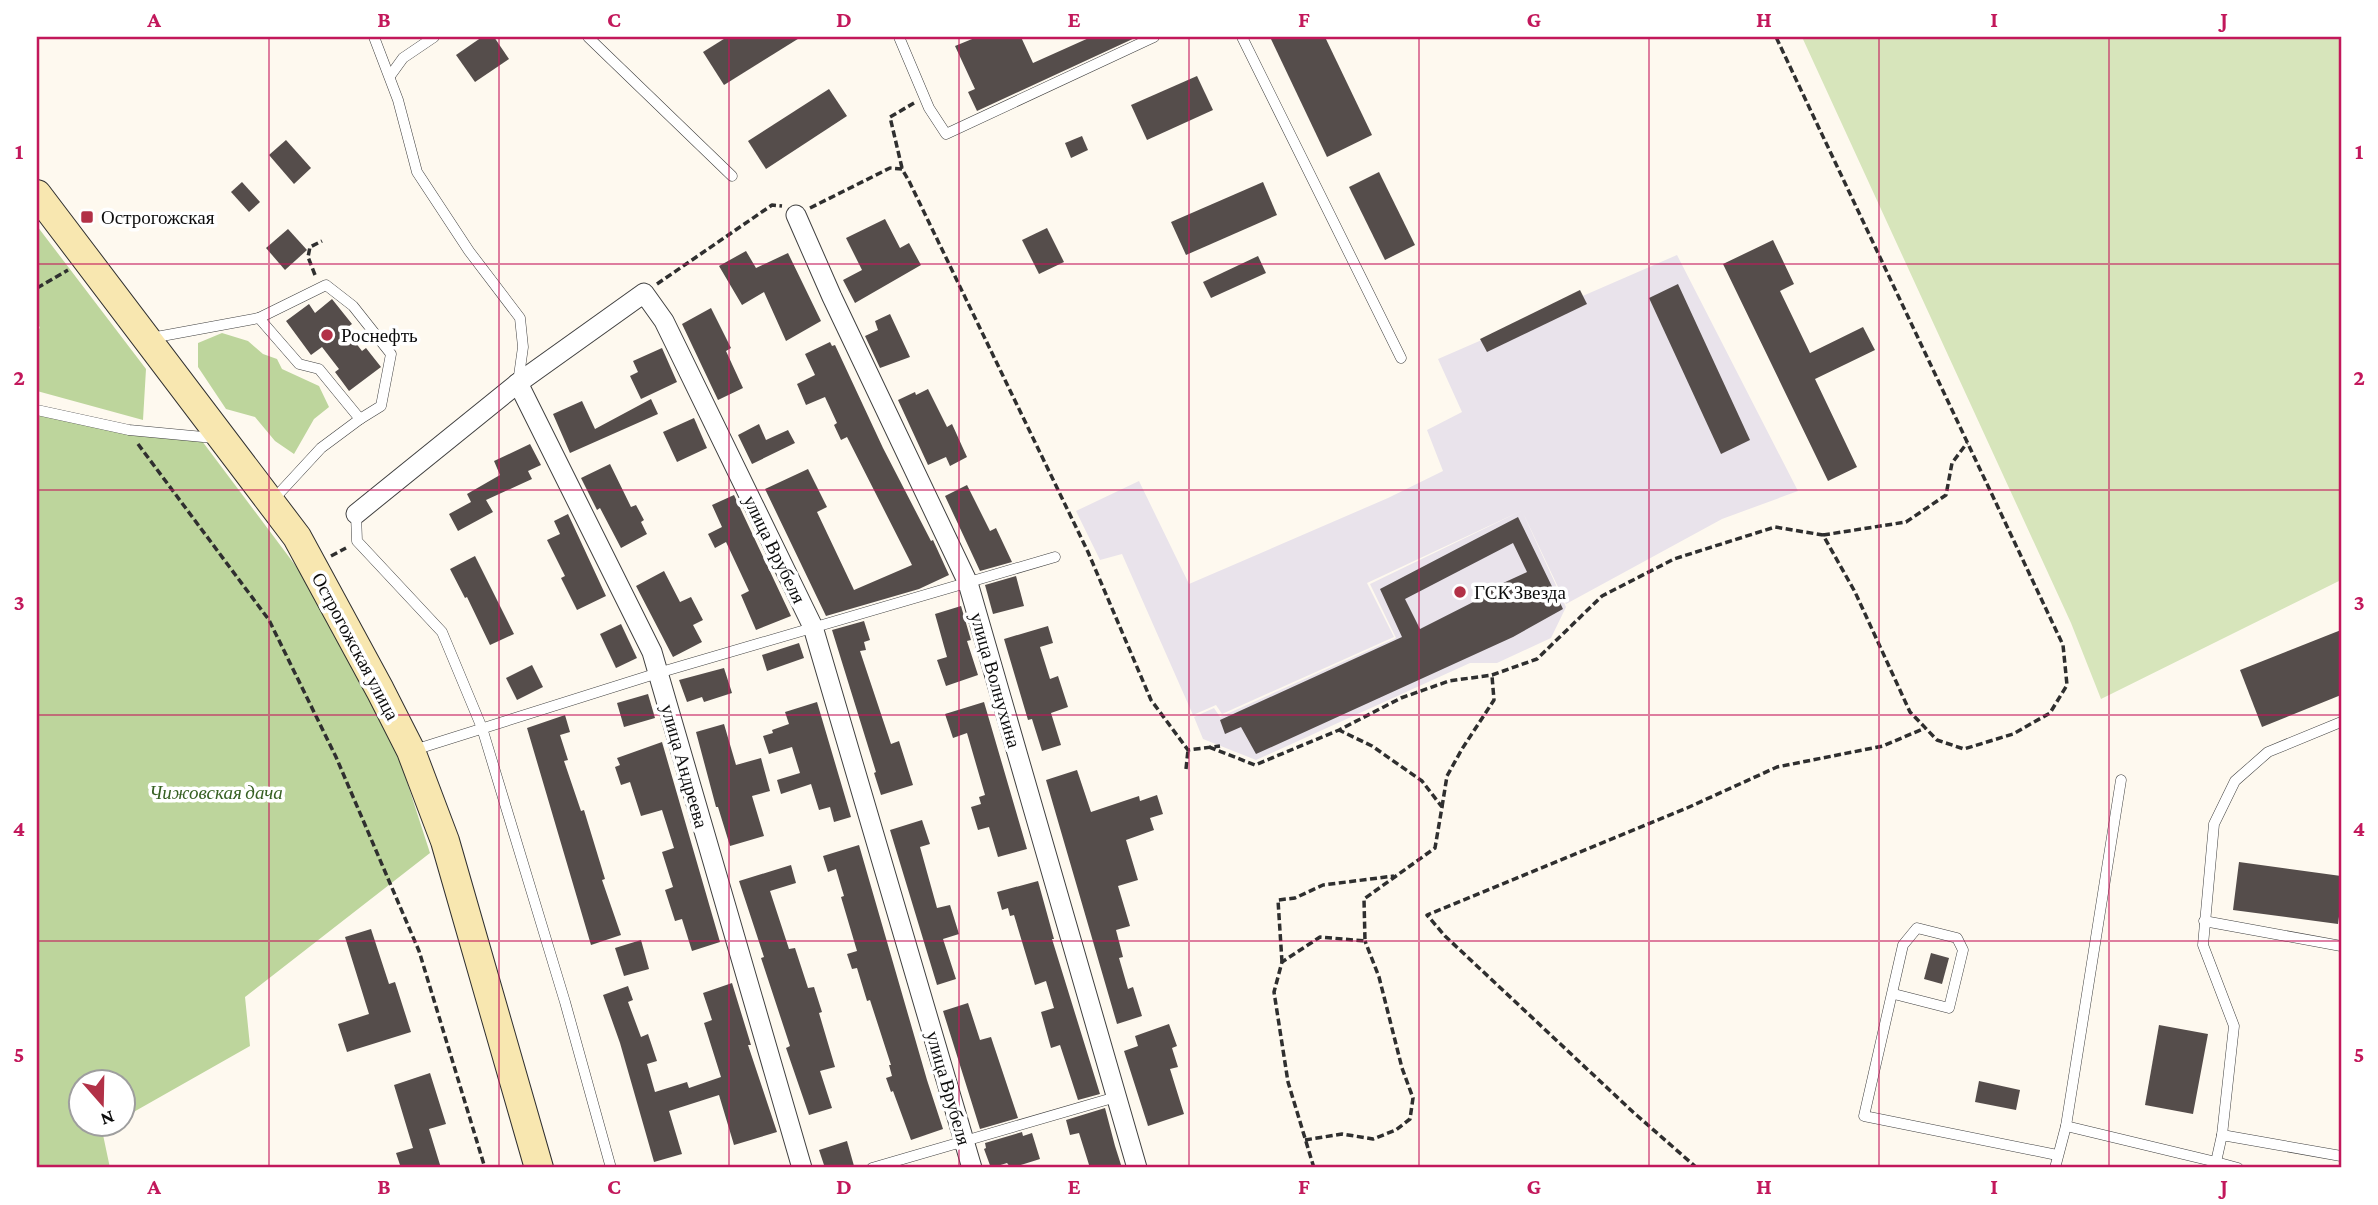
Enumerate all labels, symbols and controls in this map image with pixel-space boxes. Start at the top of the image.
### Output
text: A [146,6,161,32]
text: B [377,6,391,32]
text: C [607,6,621,32]
text: D [836,6,852,32]
text: E [1067,6,1081,32]
text: F [1298,6,1310,32]
text: G [1527,6,1542,32]
text: H [1756,6,1772,32]
text: I [1990,6,1998,32]
text: J [2218,6,2228,32]
text: 1 [15,138,24,164]
text: 1 [2355,138,2364,164]
place label: Острогожская [101,207,215,228]
marker: Острогожская [79,209,95,225]
place label: Роснефть [341,325,418,346]
marker: Роснефть [319,327,335,343]
text: 2 [13,364,25,390]
text: 2 [2353,364,2365,390]
street label: улица Врубеля [739,492,810,607]
street label: Острогожская улица [308,569,404,724]
place label: ГСК Звезда [1474,582,1567,603]
marker: ГСК Звезда [1452,584,1468,600]
text: 3 [13,589,25,615]
text: 3 [2353,589,2365,615]
street label: улица Волнухина [966,610,1025,751]
street label: улица Андреева [657,702,712,831]
park label: Чижовская дача [149,782,283,803]
text: 4 [13,815,25,841]
text: 4 [2353,815,2365,841]
street label: улица Врубеля [922,1029,975,1148]
text: 5 [13,1041,25,1067]
text: 5 [2353,1041,2365,1067]
north arrow [66,1068,136,1138]
text: N [98,1106,117,1131]
text: A [146,1173,161,1199]
text: B [377,1173,391,1199]
text: C [607,1173,621,1199]
text: D [836,1173,852,1199]
text: E [1067,1173,1081,1199]
text: F [1298,1173,1310,1199]
text: G [1527,1173,1542,1199]
text: H [1756,1173,1772,1199]
text: I [1990,1173,1998,1199]
text: J [2218,1173,2228,1199]

